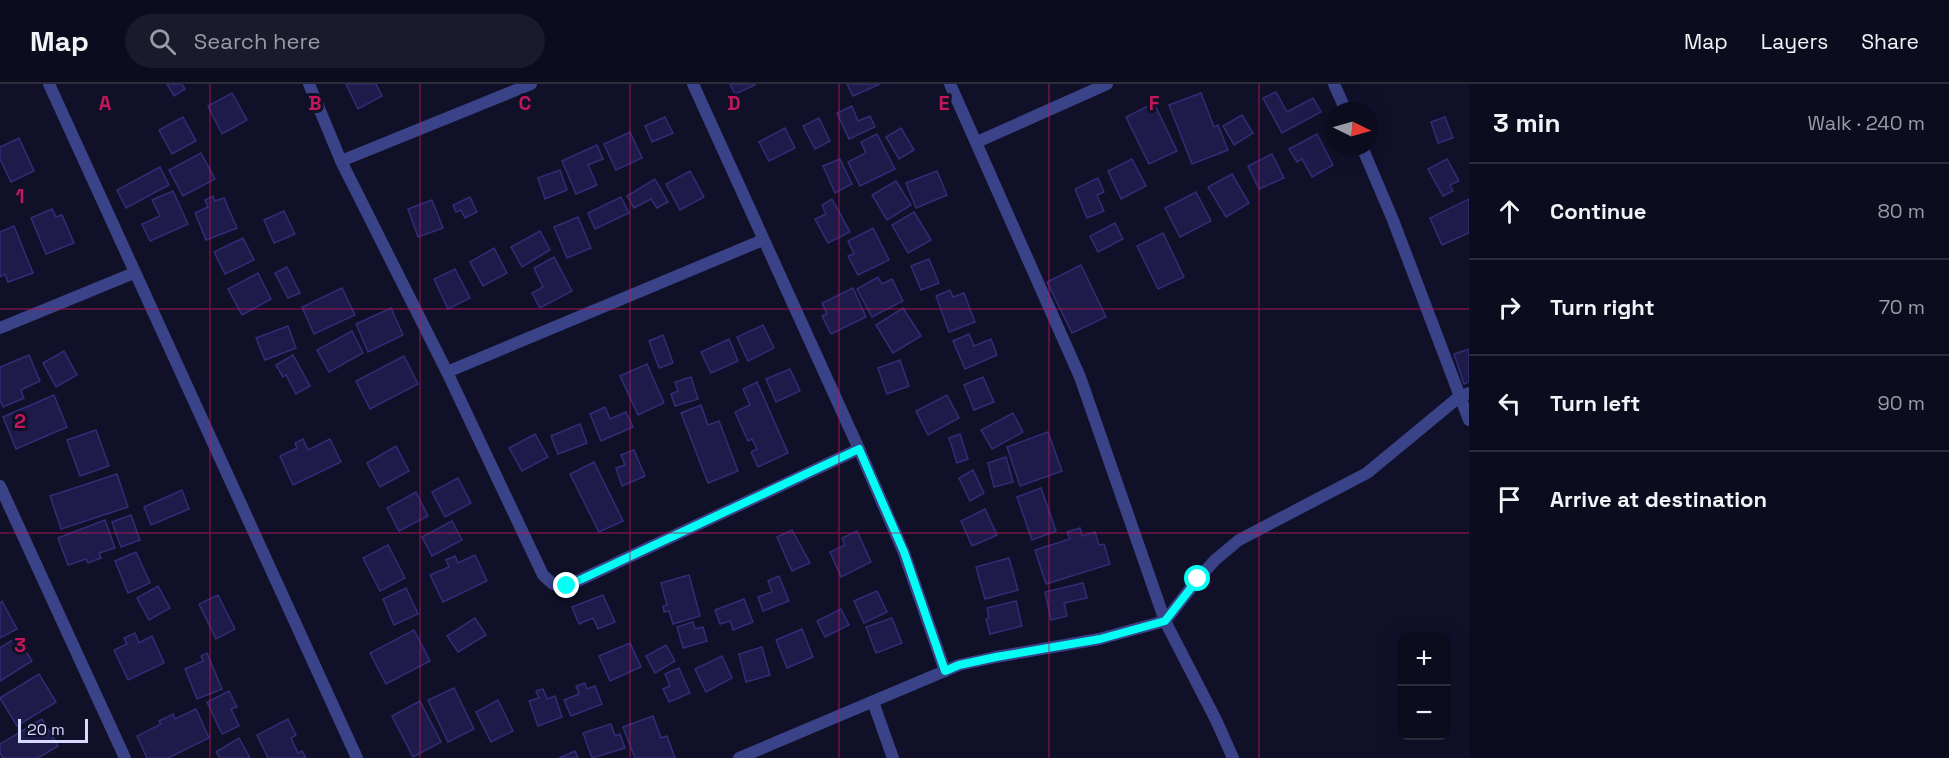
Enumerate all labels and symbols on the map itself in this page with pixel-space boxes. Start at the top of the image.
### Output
text: A [99,90,112,116]
text: B [308,90,322,116]
text: C [519,90,532,116]
text: D [727,90,741,116]
text: E [938,90,950,116]
text: F [1149,90,1160,116]
north arrow [1325,102,1379,156]
text: 1 [15,183,25,209]
text: 2 [14,408,26,434]
route start [1184,565,1210,591]
route end [553,572,579,598]
text: 3 [14,632,26,658]
scale bar [18,716,88,744]

